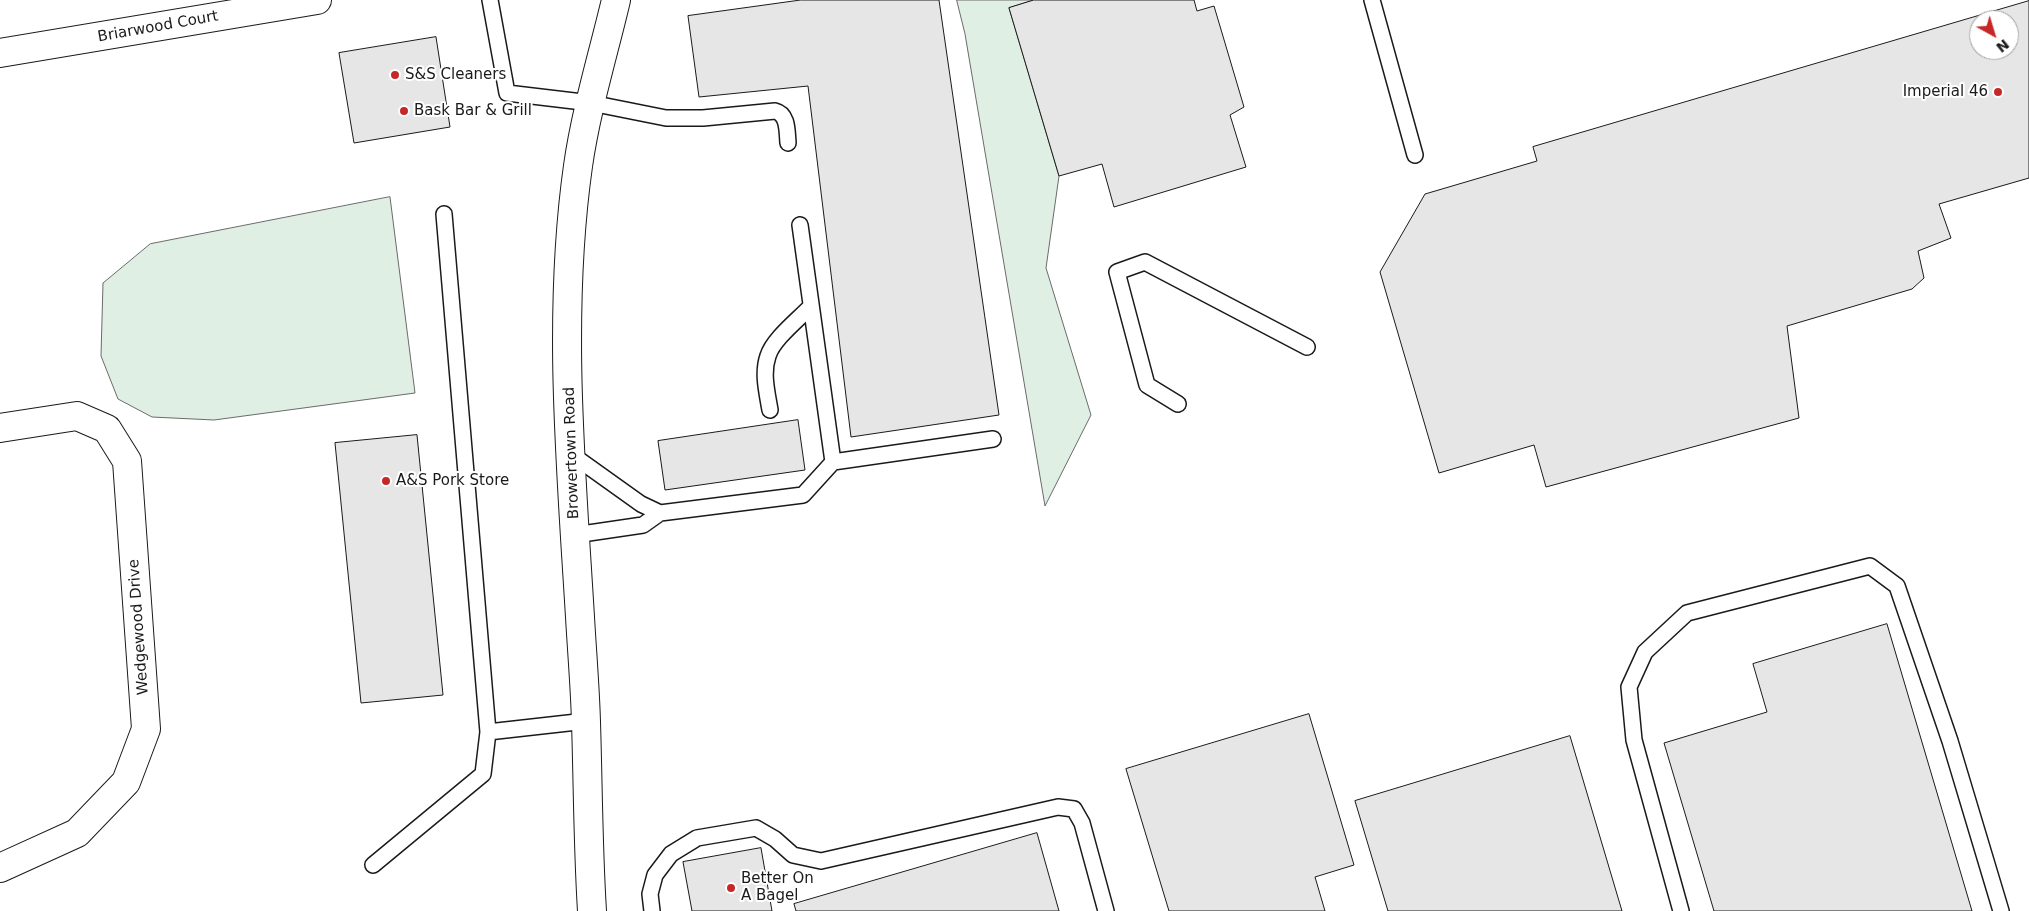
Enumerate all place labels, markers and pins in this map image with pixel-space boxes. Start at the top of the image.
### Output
place label: S&S Cleaners [405,66,506,84]
marker: S&S Cleaners [389,69,401,81]
place label: Imperial 46 [1903,83,1988,101]
marker: Imperial 46 [1992,86,2004,98]
place label: Bask Bar & Grill [414,102,532,120]
marker: Bask Bar & Grill [398,105,410,117]
place label: A&S Pork Store [396,472,509,490]
marker: A&S Pork Store [380,475,392,487]
place label: Better On A Bagel [741,870,814,905]
marker: Better On A Bagel [725,882,737,894]

